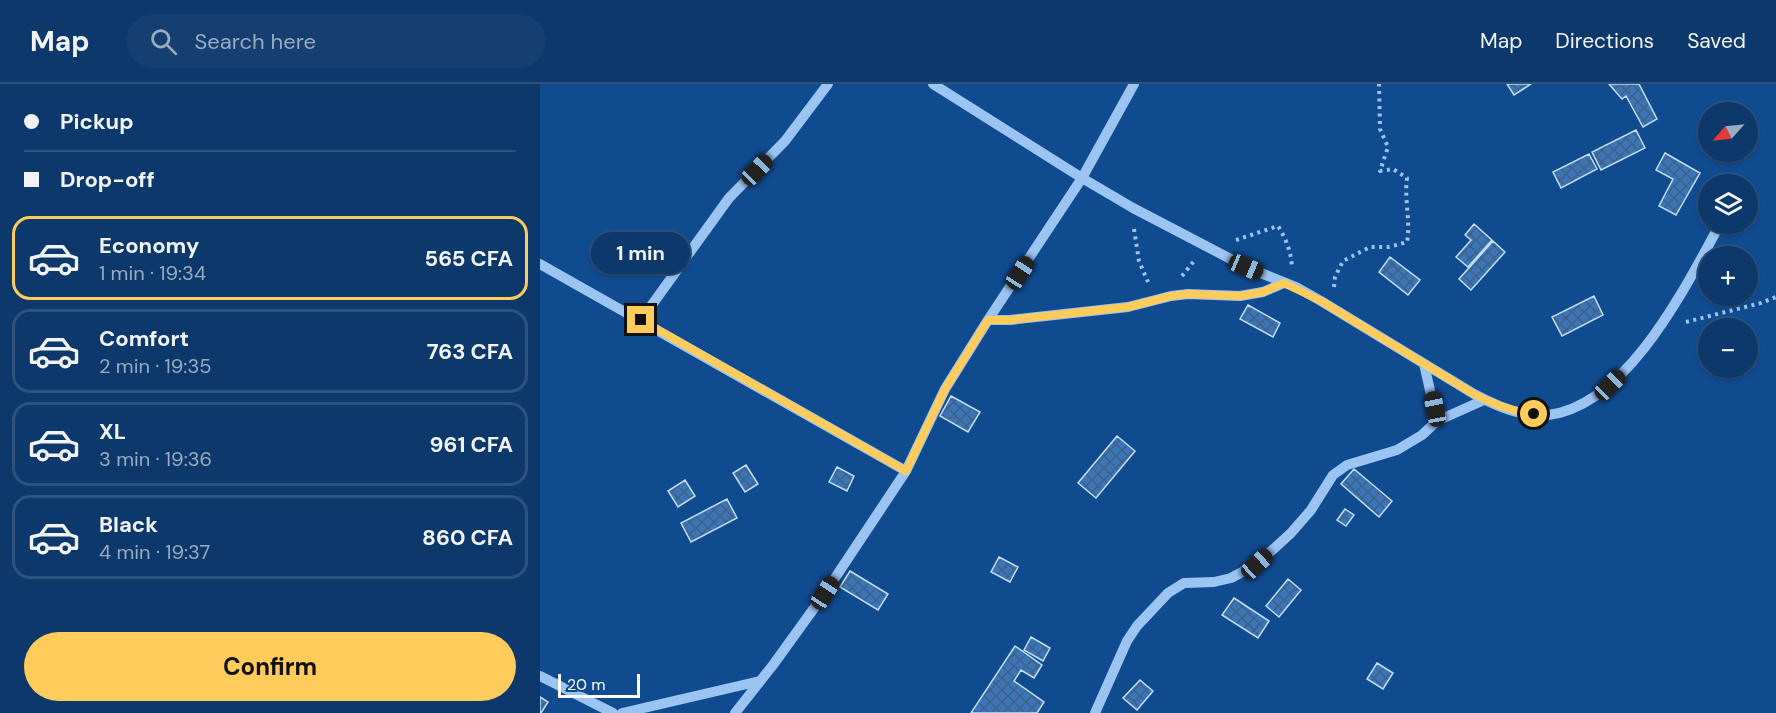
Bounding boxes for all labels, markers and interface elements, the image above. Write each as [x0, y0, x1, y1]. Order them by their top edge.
search box [126, 14, 546, 68]
text: Map [30, 23, 90, 60]
icon: search [147, 25, 180, 58]
text: Search here [195, 27, 316, 56]
text: Map [1480, 27, 1522, 55]
text: Directions [1555, 27, 1654, 55]
text: Saved [1687, 27, 1746, 55]
north arrow [1698, 102, 1758, 162]
map controls [1698, 102, 1758, 378]
text: Pickup [60, 107, 134, 136]
car [738, 151, 776, 189]
text: Drop-off [60, 165, 155, 194]
button: layers [1698, 174, 1758, 234]
icon: car [27, 231, 81, 285]
text: Economy [99, 231, 199, 260]
callout: 1 min [591, 233, 690, 275]
text: 1 min [616, 240, 665, 266]
text: 565 CFA [425, 244, 513, 273]
button: + [1698, 246, 1758, 306]
car [1226, 252, 1266, 282]
car [1003, 253, 1037, 293]
text: 1 min · 19:34 [99, 260, 206, 286]
route end [627, 306, 654, 333]
button: − [1698, 318, 1758, 378]
icon: car [27, 324, 81, 378]
text: Comfort [99, 324, 189, 353]
text: 763 CFA [427, 337, 513, 366]
text: 2 min · 19:35 [99, 353, 211, 379]
car [1591, 366, 1629, 404]
car [1423, 390, 1447, 428]
route start [1520, 400, 1547, 427]
icon: car [27, 417, 81, 471]
text: XL [99, 417, 126, 446]
text: 961 CFA [430, 430, 513, 459]
text: 3 min · 19:36 [99, 446, 212, 472]
icon: car [27, 510, 81, 564]
text: Black [99, 510, 158, 539]
text: 860 CFA [422, 523, 513, 552]
text: 4 min · 19:37 [99, 539, 210, 565]
car [1238, 545, 1276, 583]
car [808, 573, 842, 613]
button: Confirm [24, 632, 516, 701]
scale bar [558, 671, 640, 698]
text: 20 m [567, 674, 606, 695]

